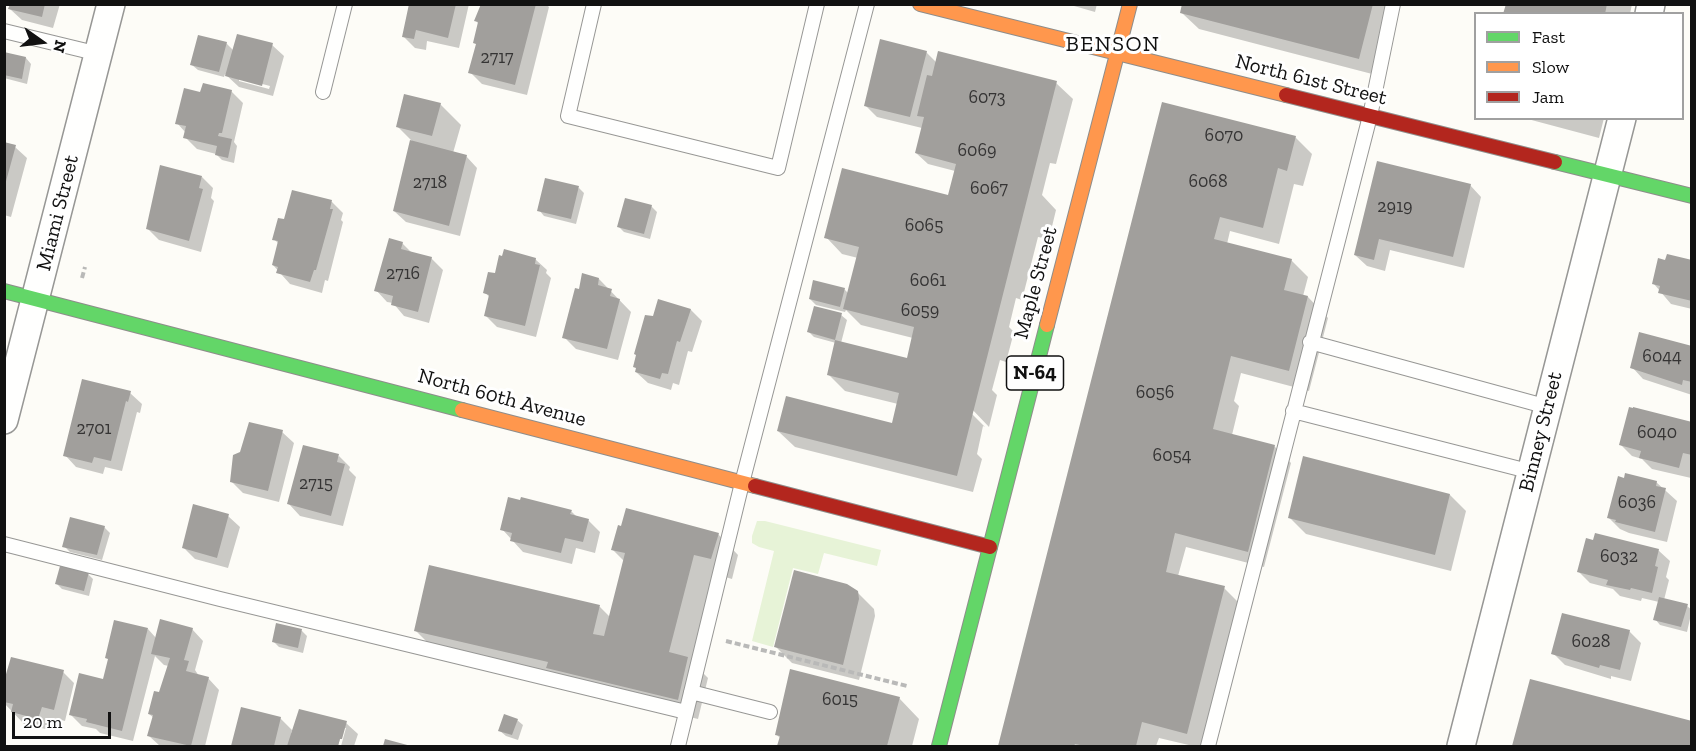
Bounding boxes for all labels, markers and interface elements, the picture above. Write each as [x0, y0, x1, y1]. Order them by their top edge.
north arrow [12, 12, 72, 72]
legend [1474, 12, 1684, 120]
text: Fast [1532, 26, 1565, 48]
district label: BENSON [1065, 32, 1161, 58]
text: N [49, 38, 71, 55]
house number: 2717 [481, 47, 513, 69]
street label: North 61st Street [1233, 49, 1389, 111]
text: Slow [1532, 56, 1569, 78]
text: Jam [1532, 86, 1564, 108]
house number: 6073 [968, 87, 1006, 109]
house number: 6070 [1205, 125, 1243, 147]
house number: 6069 [957, 140, 997, 162]
street label: Miami Street [31, 152, 85, 274]
house number: 6068 [1188, 171, 1228, 193]
house number: 2718 [413, 172, 447, 194]
house number: 6067 [970, 178, 1008, 200]
house number: 2919 [1377, 196, 1413, 218]
house number: 6065 [905, 215, 943, 237]
street label: Maple Street [1009, 224, 1063, 342]
house number: 2716 [386, 263, 420, 285]
house number: 6061 [910, 270, 946, 292]
house number: 6059 [901, 300, 939, 322]
house number: 6044 [1642, 346, 1682, 368]
road number: N-64 [1006, 356, 1064, 390]
street label: North 60th Avenue [415, 363, 589, 433]
street label: Binney Street [1514, 369, 1568, 495]
house number: 6056 [1136, 382, 1174, 404]
house number: 2701 [76, 418, 112, 440]
house number: 6040 [1637, 422, 1677, 444]
house number: 6054 [1153, 445, 1191, 467]
house number: 2715 [299, 473, 333, 495]
house number: 6036 [1618, 492, 1656, 514]
house number: 6032 [1600, 546, 1638, 568]
house number: 6028 [1572, 631, 1610, 653]
house number: 6015 [822, 689, 858, 711]
scale bar [15, 700, 114, 738]
text: 20 m [23, 711, 62, 733]

